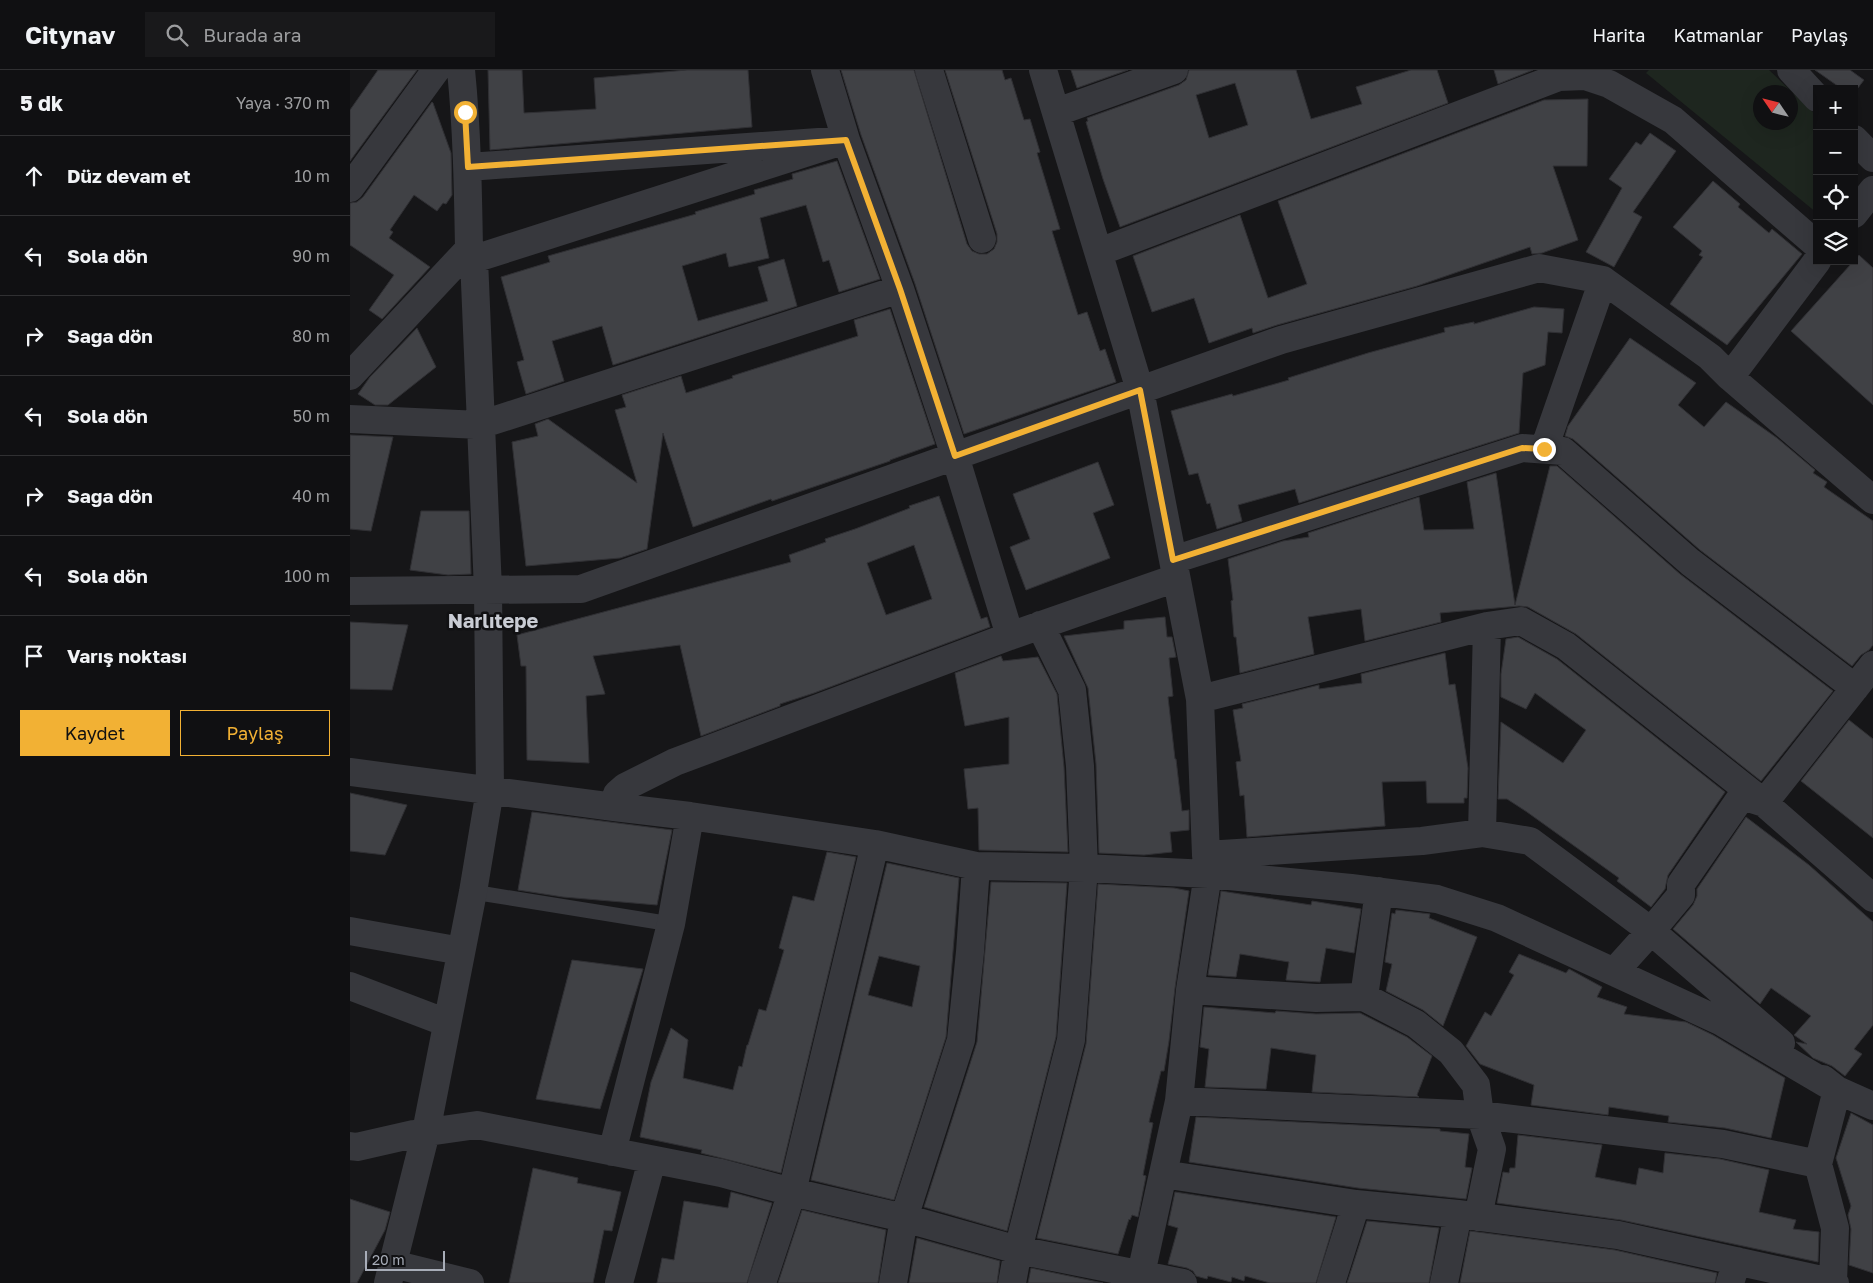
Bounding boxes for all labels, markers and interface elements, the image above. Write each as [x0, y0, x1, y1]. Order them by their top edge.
search box [145, 12, 495, 57]
text: Citynav [25, 20, 115, 49]
icon: search [163, 21, 191, 49]
text: Burada ara [203, 23, 301, 46]
text: Harita [1592, 24, 1645, 46]
text: Katmanlar [1673, 24, 1763, 46]
text: Paylaş [1791, 24, 1848, 46]
north arrow [1753, 85, 1798, 130]
map controls [1813, 85, 1858, 265]
button: + [1813, 85, 1858, 130]
text: 5 dk [20, 90, 63, 116]
text: Yaya · 370 m [236, 93, 330, 113]
route start [454, 101, 477, 124]
button: − [1813, 130, 1858, 175]
icon: ahead [20, 162, 48, 190]
text: Düz devam et [67, 164, 191, 187]
text: 10 m [294, 166, 330, 186]
button: locate [1813, 175, 1858, 220]
button: layers [1813, 220, 1858, 265]
icon: left [20, 242, 48, 270]
text: Sola dön [67, 244, 148, 267]
text: 90 m [292, 246, 330, 266]
icon: right [20, 322, 48, 350]
text: Sağa dön [67, 324, 153, 347]
text: 80 m [292, 326, 330, 346]
icon: left [20, 402, 48, 430]
text: Sola dön [67, 404, 148, 427]
text: 50 m [293, 406, 330, 426]
route end [1533, 438, 1556, 461]
icon: right [20, 482, 48, 510]
text: Sağa dön [67, 484, 153, 507]
text: 40 m [292, 486, 330, 506]
icon: left [20, 562, 48, 590]
text: Sola dön [67, 564, 148, 587]
text: 100 m [284, 566, 330, 586]
district label: Narlıtepe [448, 608, 539, 632]
icon: arrive [20, 642, 48, 670]
text: Varış noktası [67, 644, 187, 667]
button: Kaydet [20, 710, 170, 756]
button: Paylaş [180, 710, 330, 756]
scale bar [365, 1248, 445, 1271]
text: 20 m [372, 1251, 405, 1268]

